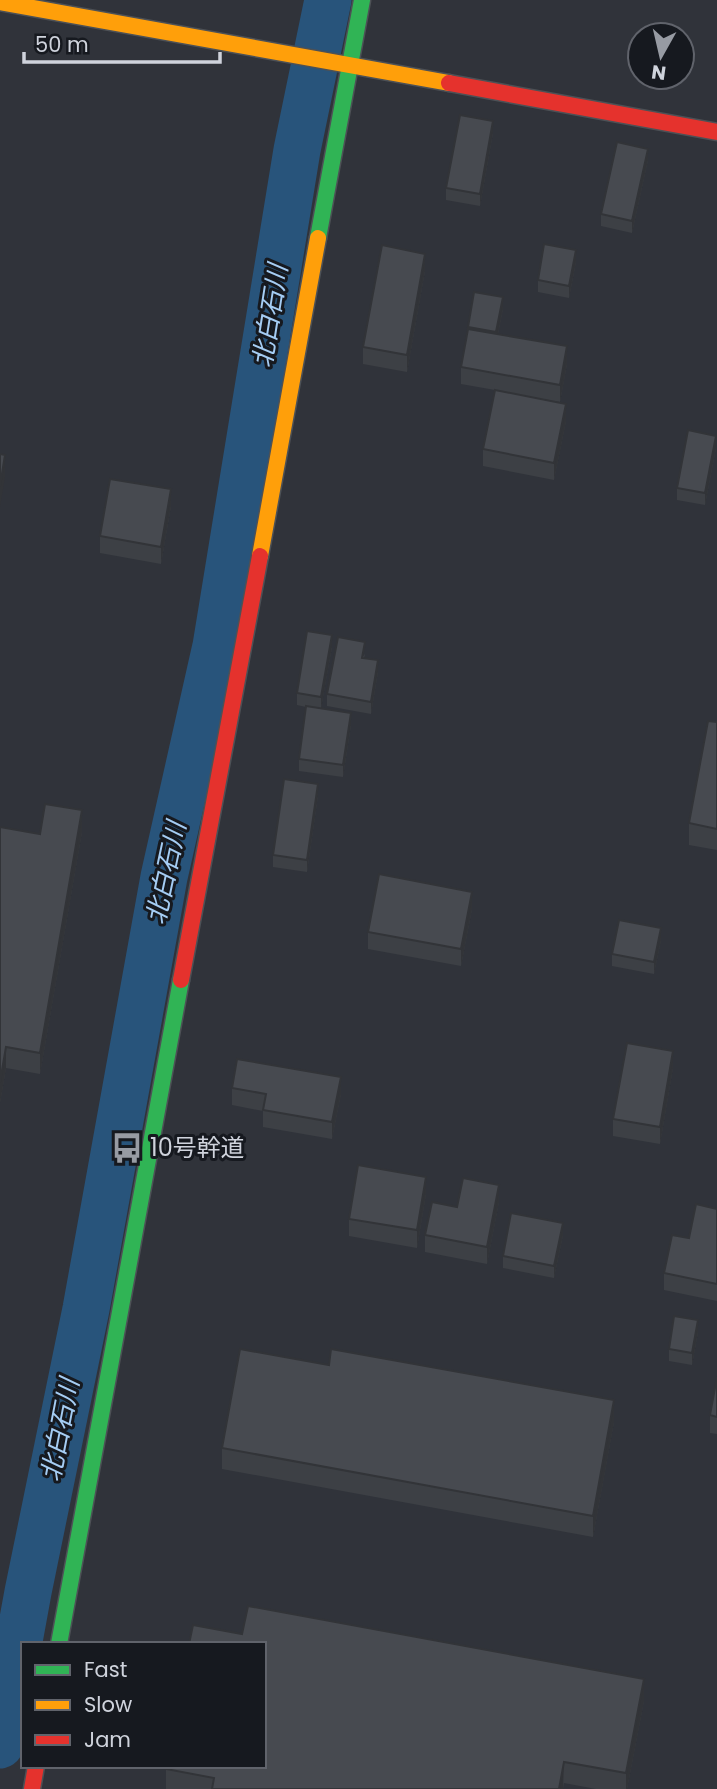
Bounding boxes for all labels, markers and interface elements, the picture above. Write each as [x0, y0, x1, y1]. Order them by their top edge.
scale bar [24, 21, 220, 65]
north arrow [626, 21, 696, 91]
text: 50 m [35, 30, 89, 59]
text: N [650, 58, 668, 87]
water label: 北白石川 [244, 259, 296, 370]
water label: 北白石川 [138, 815, 195, 928]
bus stop icon: 10号幹道 [110, 1131, 144, 1165]
place label: 10号幹道 [150, 1131, 245, 1164]
water label: 北白石川 [32, 1373, 88, 1484]
legend [21, 1642, 266, 1768]
text: Fast [84, 1655, 127, 1684]
text: Slow [84, 1690, 132, 1719]
text: Jam [84, 1725, 131, 1754]

